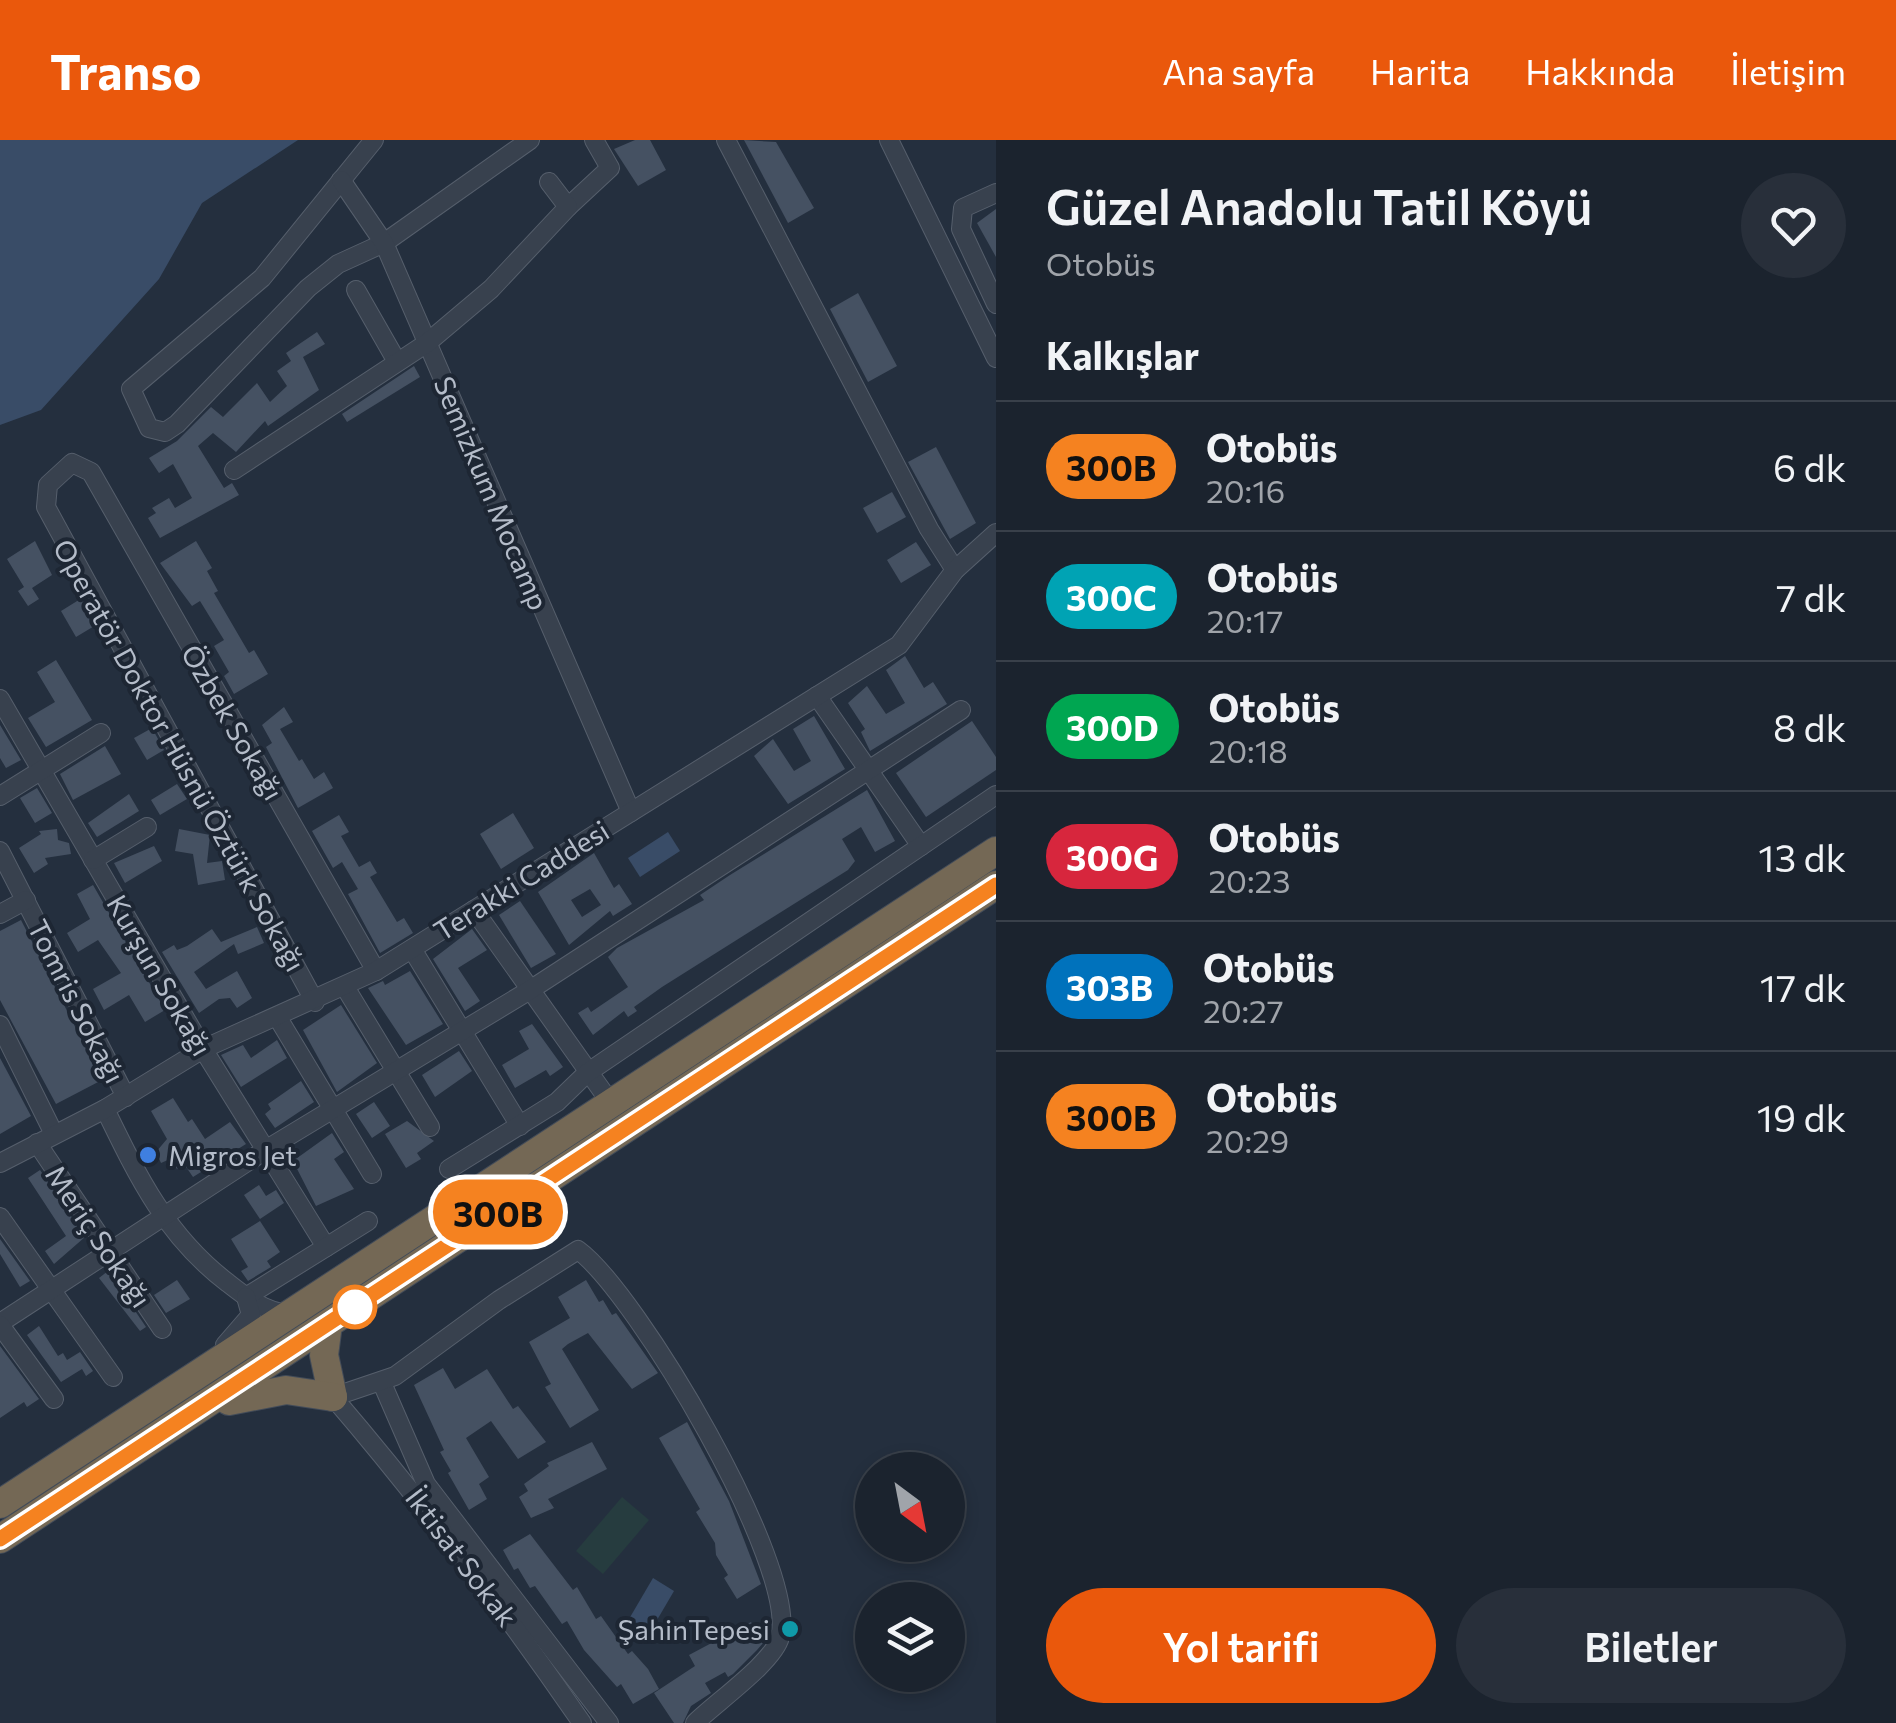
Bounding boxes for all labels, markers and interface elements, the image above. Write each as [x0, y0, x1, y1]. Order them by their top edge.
text: Transo [50, 41, 201, 100]
text: Ana sayfa [1162, 49, 1315, 92]
text: Harita [1370, 49, 1470, 92]
text: Hakkında [1525, 49, 1675, 92]
text: İletişim [1730, 49, 1846, 92]
button: heart [1741, 173, 1846, 278]
text: Güzel Anadolu Tatil Köyü [1046, 176, 1592, 235]
text: Otobüs [1046, 243, 1156, 283]
text: Kalkışlar [1046, 331, 1199, 378]
street label: Semizkum Mocamp [427, 371, 557, 615]
text: Otobüs [1206, 423, 1338, 470]
text: 6 dk [1773, 443, 1846, 490]
text: 300B [1066, 445, 1156, 488]
text: 20:16 [1206, 470, 1285, 510]
street label: Operatör Doktor Hüsnü Öztürk Sokağı [47, 533, 313, 977]
text: Otobüs [1207, 553, 1338, 600]
text: 7 dk [1776, 573, 1846, 620]
text: 300C [1066, 575, 1157, 618]
text: 20:17 [1207, 600, 1284, 640]
street label: Özbek Sokağı [175, 638, 291, 806]
text: Otobüs [1209, 683, 1340, 730]
text: 8 dk [1773, 703, 1846, 750]
text: 300D [1066, 705, 1159, 748]
text: 20:18 [1209, 730, 1288, 770]
street label: Terakki Caddesi [427, 813, 615, 947]
text: Otobüs [1208, 813, 1340, 860]
text: 13 dk [1758, 833, 1846, 880]
text: 300G [1066, 835, 1158, 878]
text: 20:23 [1208, 860, 1291, 900]
street label: Kurşun Sokağı [100, 889, 220, 1061]
street label: Tomris Sokağı [21, 914, 133, 1088]
text: Otobüs [1203, 943, 1334, 990]
text: 17 dk [1760, 963, 1846, 1010]
text: 303B [1066, 965, 1153, 1008]
text: 20:27 [1203, 990, 1284, 1030]
text: Otobüs [1206, 1073, 1338, 1120]
text: 19 dk [1757, 1093, 1846, 1140]
text: 300B [1066, 1095, 1156, 1138]
text: 20:29 [1206, 1120, 1289, 1160]
place label: Migros Jet [168, 1138, 297, 1172]
marker: Migros Jet [137, 1144, 159, 1166]
street label: Meriç Sokağı [39, 1158, 159, 1314]
line badge: 300B [428, 1180, 568, 1244]
text: 300B [453, 1191, 543, 1234]
unlabelled marker [334, 1286, 376, 1328]
north arrow [855, 1452, 965, 1562]
map controls [855, 1452, 965, 1692]
street label: İktisat Sokak [399, 1481, 525, 1633]
button: layers [855, 1582, 965, 1692]
button: Yol tarifi [1046, 1588, 1436, 1703]
button: Biletler [1456, 1588, 1846, 1703]
place label: ŞahinTepesi [618, 1612, 770, 1646]
marker: ŞahinTepesi [779, 1618, 801, 1640]

